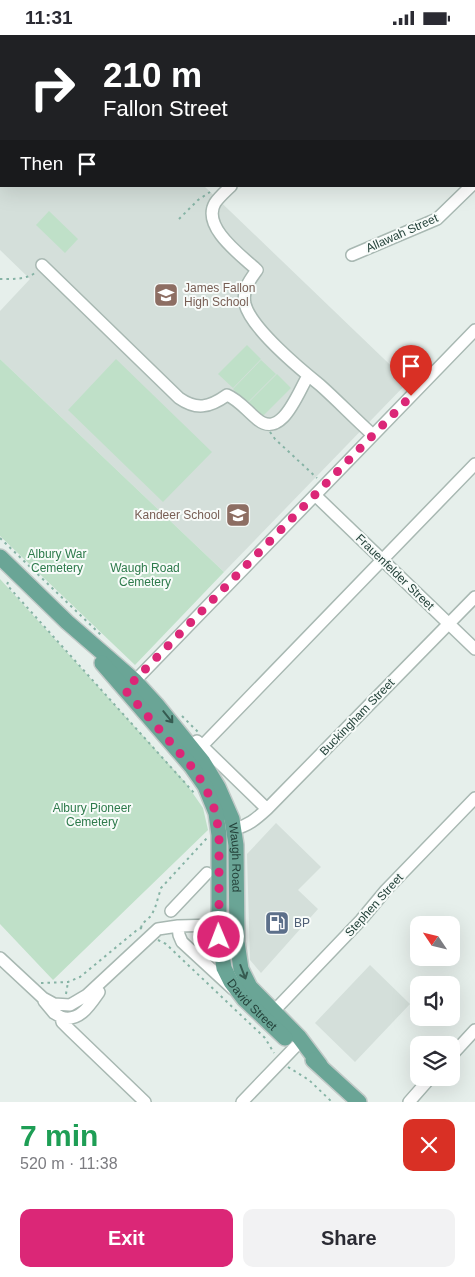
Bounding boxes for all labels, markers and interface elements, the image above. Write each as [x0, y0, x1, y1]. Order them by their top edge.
text: 11:31 [25, 7, 73, 28]
icon: right [20, 55, 85, 120]
text: 210 m [103, 55, 202, 94]
text: Fallon Street [103, 96, 228, 121]
icon: arrive [73, 150, 101, 178]
text: Then [20, 153, 63, 174]
street label: Allawah Street [364, 211, 441, 255]
place label: James Fallon High School [184, 281, 255, 309]
school or university icon: James Fallon High School [153, 282, 179, 308]
pin [390, 345, 432, 396]
icon: arrive [397, 352, 425, 380]
school or university icon: Kandeer School [225, 502, 251, 528]
place label: Kandeer School [135, 508, 220, 522]
street label: Frauenfelder Street [353, 531, 438, 613]
park label: Albury War Cemetery [28, 547, 86, 575]
park label: Waugh Road Cemetery [110, 561, 180, 589]
street label: Buckingham Street [317, 675, 398, 758]
one-way arrow [162, 711, 173, 724]
park label: Albury Pioneer Cemetery [53, 801, 131, 829]
street label: Waugh Road [226, 822, 243, 892]
street label: Stephen Street [342, 870, 406, 939]
position arrow [192, 910, 244, 962]
fuel station icon: BP [264, 910, 290, 936]
place label: BP [294, 916, 310, 930]
north arrow [410, 916, 460, 966]
map controls [410, 916, 460, 1086]
one-way arrow [239, 964, 248, 979]
street label: David Street [224, 976, 280, 1034]
button: sound [410, 976, 460, 1026]
button: layers [410, 1036, 460, 1086]
text: 7 min [20, 1119, 98, 1152]
button: close [403, 1119, 455, 1171]
text: 520 m · 11:38 [20, 1155, 118, 1172]
button: Exit [20, 1209, 233, 1267]
button: Share [243, 1209, 455, 1267]

